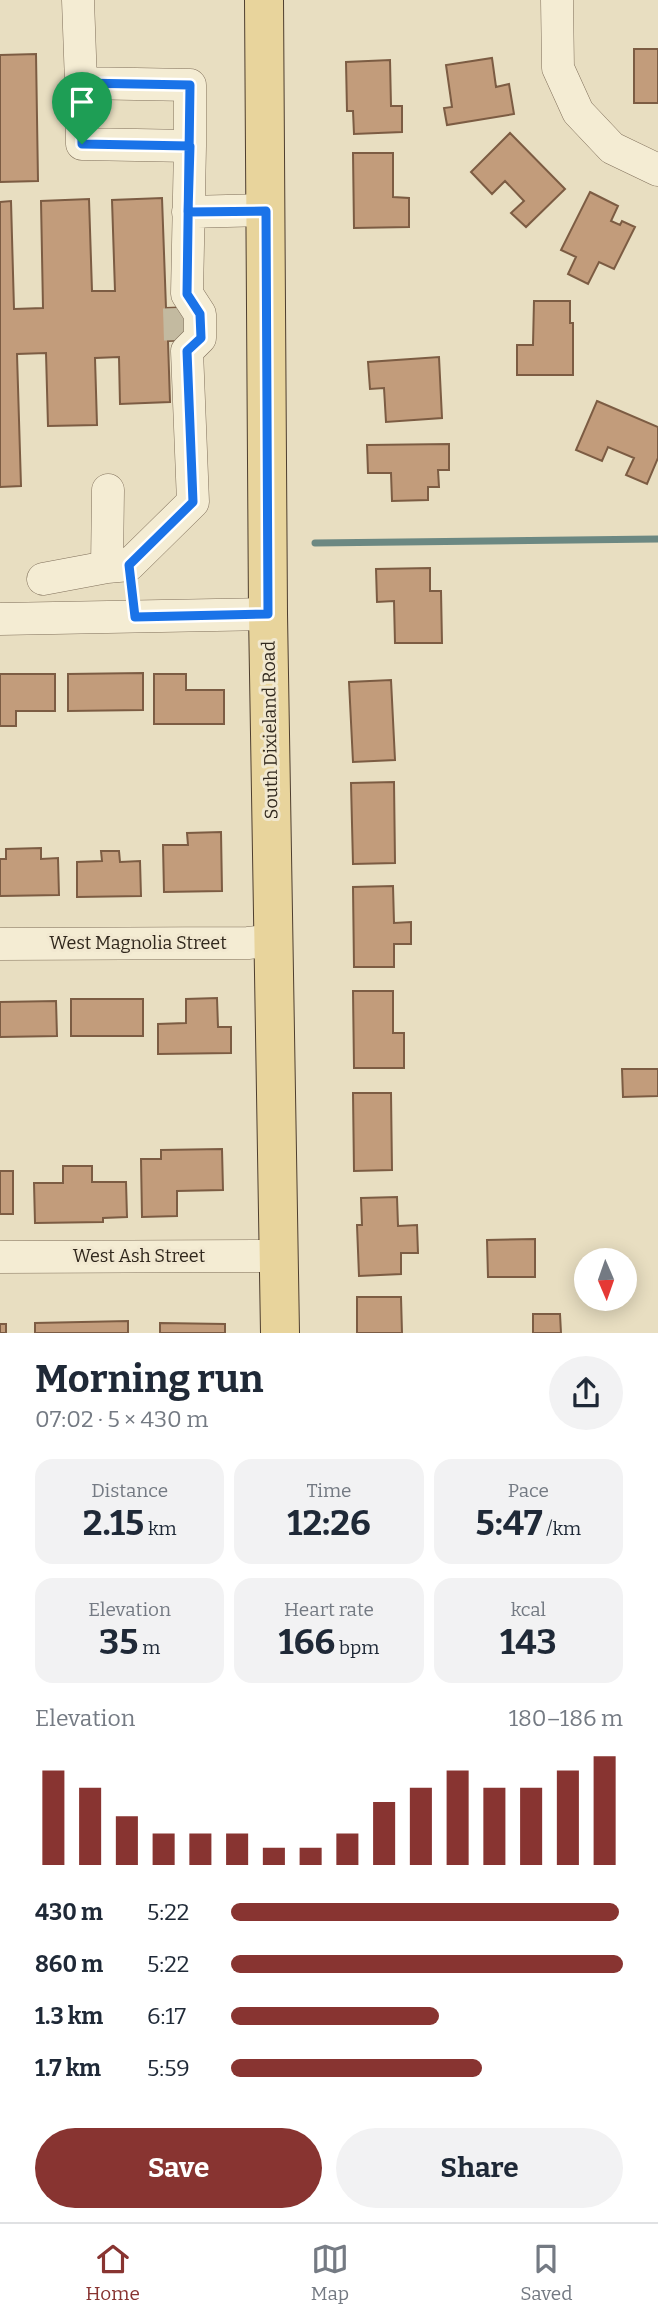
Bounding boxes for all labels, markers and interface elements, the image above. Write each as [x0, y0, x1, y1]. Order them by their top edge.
pin [52, 72, 112, 144]
icon: arrive [63, 83, 101, 121]
street label: South Dixieland Road [257, 640, 283, 819]
street label: West Magnolia Street [49, 932, 227, 954]
street label: West Ash Street [73, 1245, 206, 1267]
north arrow [574, 1248, 637, 1311]
map controls [574, 1248, 637, 1311]
text: Morning run [35, 1356, 263, 1402]
button: share [549, 1356, 623, 1430]
text: 07:02 · 5 × 430 m [35, 1405, 208, 1433]
text: Distance [91, 1479, 168, 1502]
text: Time [307, 1479, 351, 1502]
text: Pace [508, 1479, 549, 1502]
text: 2.15 [83, 1502, 144, 1544]
text: 12:26 [287, 1502, 371, 1544]
text: 5:47 [475, 1502, 543, 1544]
text: km [144, 1517, 177, 1540]
text: /km [543, 1517, 581, 1540]
text: Elevation [88, 1598, 171, 1621]
text: Heart rate [284, 1598, 374, 1621]
text: kcal [511, 1598, 546, 1621]
text: 35 [99, 1621, 138, 1663]
text: 166 [279, 1621, 335, 1663]
text: 143 [500, 1621, 557, 1663]
text: m [138, 1636, 160, 1659]
text: bpm [335, 1636, 379, 1659]
text: Elevation [35, 1704, 135, 1732]
text: 180–186 m [509, 1704, 623, 1732]
text: 430 m [35, 1898, 103, 1926]
text: 5:22 [147, 1898, 189, 1926]
text: 860 m [35, 1950, 103, 1978]
text: 5:22 [147, 1950, 189, 1978]
text: 1.3 km [35, 2002, 103, 2030]
text: 6:17 [147, 2002, 186, 2030]
text: 1.7 km [35, 2054, 101, 2082]
text: 5:59 [147, 2054, 190, 2082]
button: Save [35, 2128, 322, 2208]
button: Share [336, 2128, 623, 2208]
tab: Home [86, 2240, 140, 2305]
tab: Map [311, 2240, 349, 2305]
tab: Saved [520, 2240, 572, 2305]

